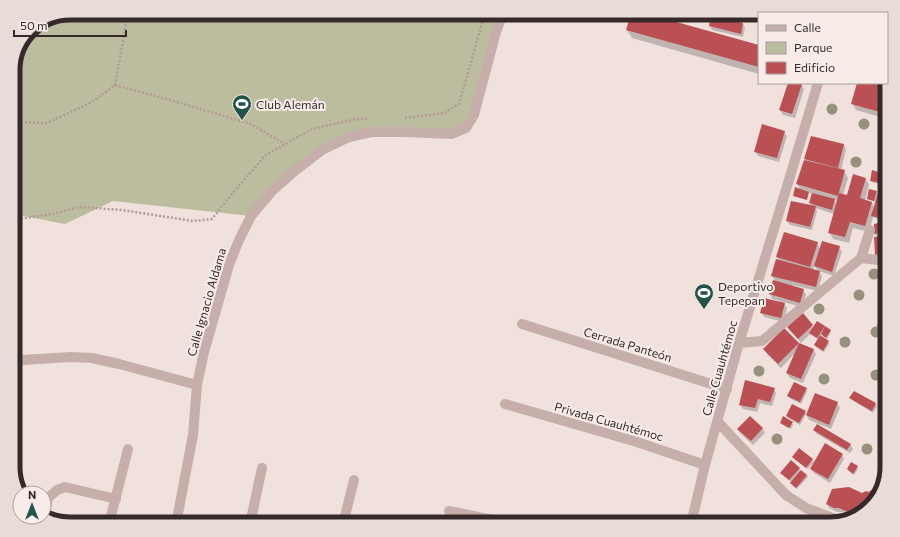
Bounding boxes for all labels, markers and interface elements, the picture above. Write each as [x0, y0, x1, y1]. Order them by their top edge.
scale bar [14, 12, 126, 38]
legend [758, 12, 888, 84]
text: 50 m [20, 18, 48, 32]
text: Calle [794, 20, 821, 34]
text: Parque [794, 40, 832, 54]
text: Edificio [794, 60, 835, 74]
sports icon: Club Alemán [231, 93, 253, 121]
place label: Club Alemán [256, 97, 325, 111]
street label: Calle Ignacio Aldama [184, 246, 228, 358]
place label: Deportivo Tepepan [718, 279, 773, 307]
sports icon: Deportivo Tepepan [693, 282, 715, 310]
street label: Calle Cuauhtémoc [699, 319, 739, 417]
street label: Cerrada Panteón [582, 324, 674, 364]
street label: Privada Cuauhtémoc [553, 399, 665, 443]
north arrow [12, 485, 52, 525]
text: N [28, 488, 36, 501]

